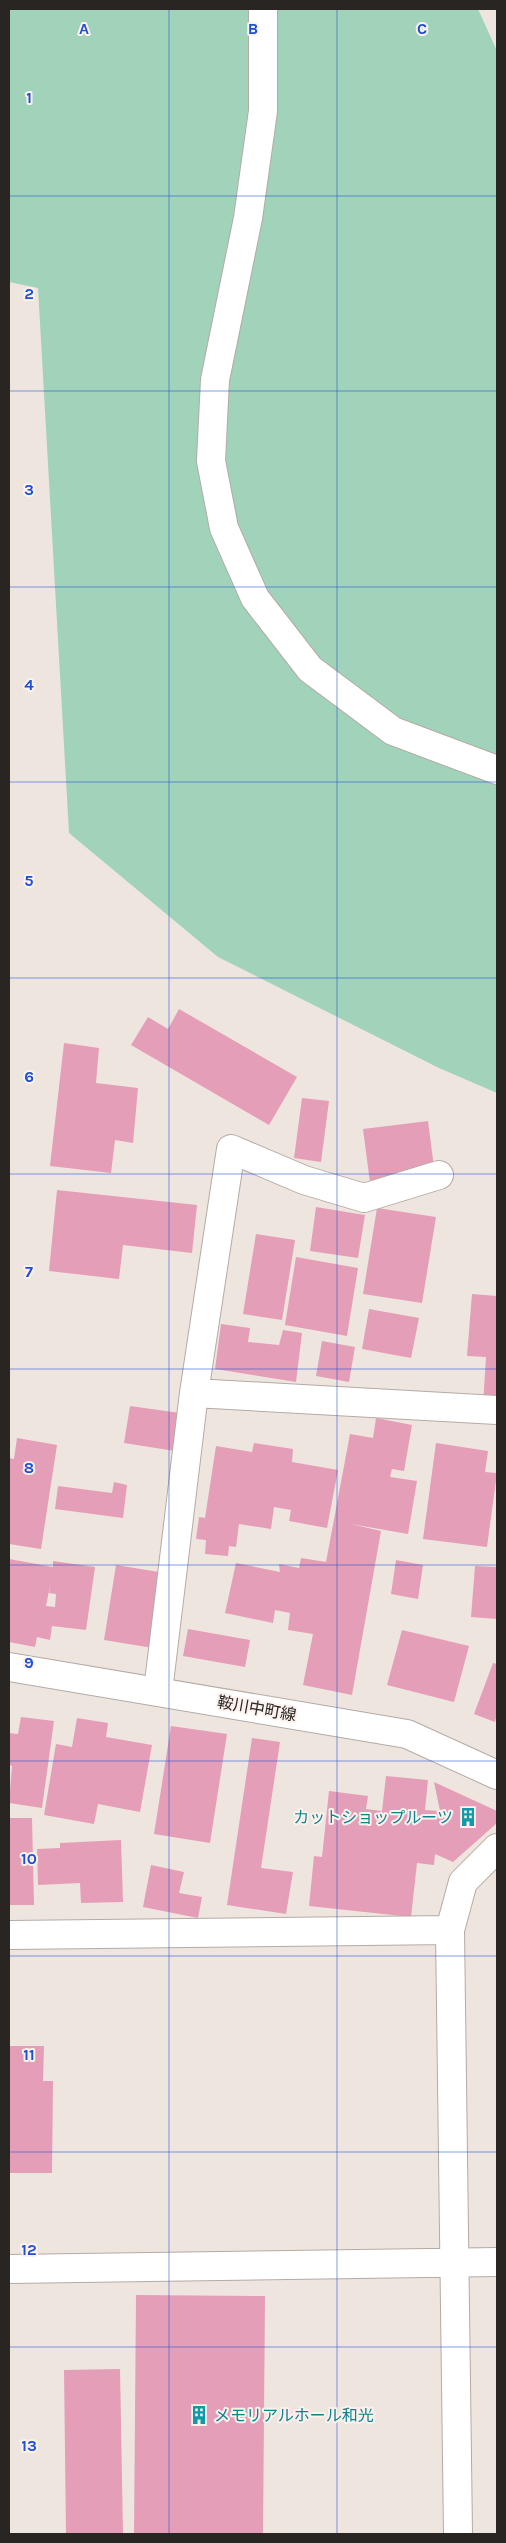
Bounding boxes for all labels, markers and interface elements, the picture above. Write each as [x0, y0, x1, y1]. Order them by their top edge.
text: A [79, 19, 89, 38]
text: B [248, 19, 258, 38]
text: C [417, 19, 427, 38]
text: 1 [26, 88, 32, 107]
text: 2 [24, 284, 34, 303]
text: 3 [24, 480, 34, 499]
text: 4 [24, 675, 34, 694]
text: 5 [24, 871, 34, 890]
text: 6 [24, 1067, 34, 1086]
text: 7 [25, 1262, 33, 1281]
text: 8 [24, 1458, 34, 1477]
text: 9 [24, 1653, 34, 1672]
street label: 鞍川中町線 [216, 1692, 298, 1725]
building icon: カットショップルーツ [457, 1806, 479, 1828]
place label: カットショップルーツ [293, 1808, 453, 1827]
text: 10 [21, 1849, 37, 1868]
text: 11 [23, 2045, 35, 2064]
text: 12 [21, 2240, 37, 2259]
building icon: メモリアルホール和光 [188, 2404, 210, 2426]
place label: メモリアルホール和光 [214, 2406, 374, 2425]
text: 13 [21, 2436, 37, 2455]

